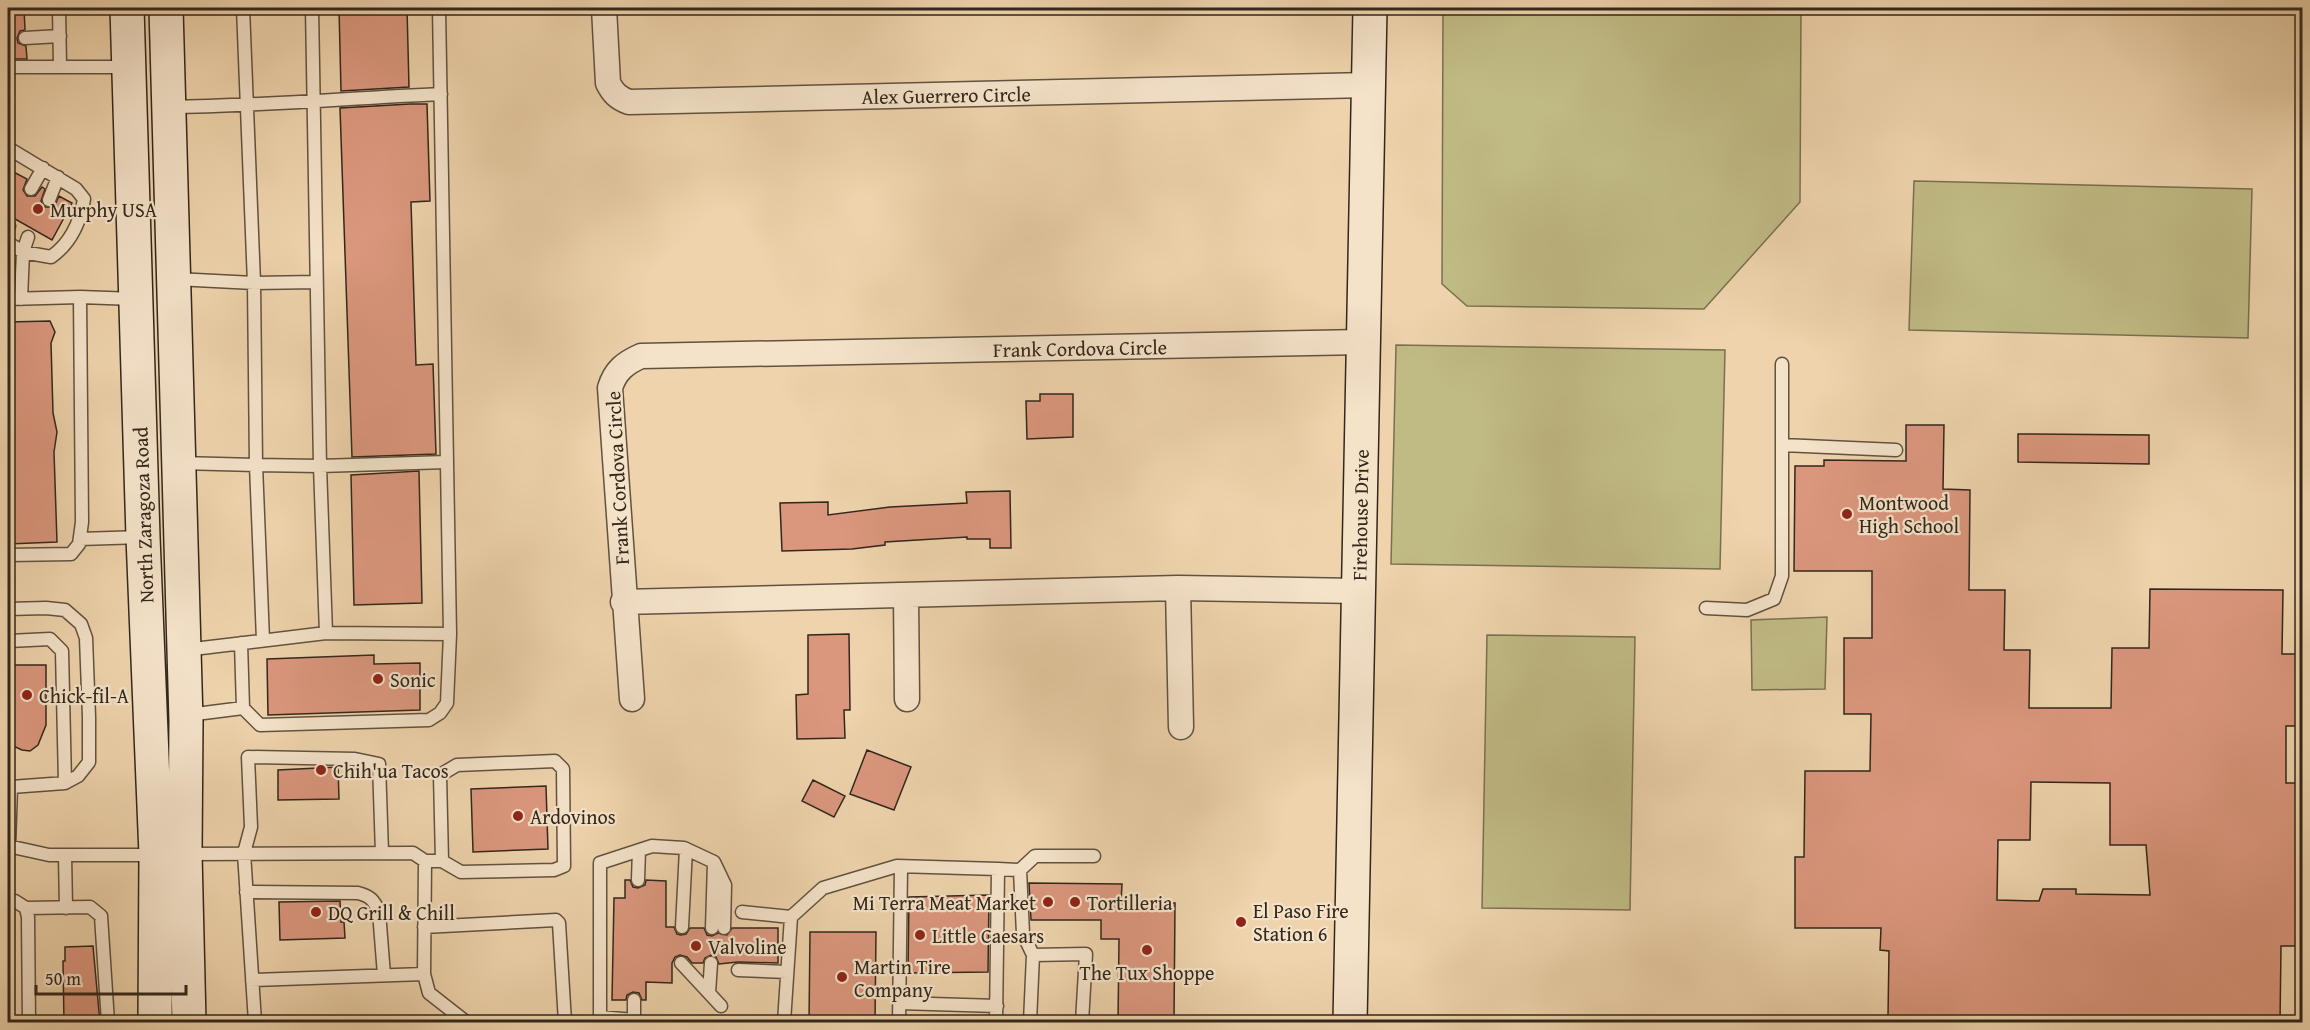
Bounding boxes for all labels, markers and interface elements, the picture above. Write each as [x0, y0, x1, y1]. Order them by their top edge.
street label: Alex Guerrero Circle [861, 79, 1031, 111]
place label: Murphy USA [50, 195, 157, 224]
marker: Murphy USA [31, 202, 45, 216]
street label: Frank Cordova Circle [993, 332, 1167, 364]
street label: Frank Cordova Circle [598, 390, 636, 566]
street label: North Zaragoza Road [125, 426, 161, 604]
street label: Firehouse Drive [1344, 449, 1376, 581]
place label: Montwood High School [1859, 488, 1959, 540]
marker: Montwood High School [1840, 507, 1854, 521]
place label: Sonic [390, 665, 436, 694]
marker: Sonic [371, 672, 385, 686]
place label: Chick-fil-A [39, 681, 129, 710]
marker: Chick-fil-A [20, 688, 34, 702]
place label: Chih'ua Tacos [333, 756, 449, 785]
marker: Chih'ua Tacos [314, 763, 328, 777]
place label: Ardovinos [530, 802, 616, 831]
marker: Ardovinos [511, 809, 525, 823]
place label: Mi Terra Meat Market [853, 888, 1036, 917]
place label: Tortilleria [1087, 888, 1173, 917]
marker: Mi Terra Meat Market [1041, 895, 1055, 909]
marker: Tortilleria [1068, 895, 1082, 909]
place label: El Paso Fire Station 6 [1253, 896, 1349, 948]
place label: DQ Grill & Chill [328, 898, 455, 927]
marker: DQ Grill & Chill [309, 905, 323, 919]
marker: El Paso Fire Station 6 [1234, 915, 1248, 929]
place label: Little Caesars [932, 921, 1044, 950]
marker: Little Caesars [913, 928, 927, 942]
place label: Valvoline [708, 932, 787, 961]
marker: Valvoline [689, 939, 703, 953]
marker: The Tux Shoppe [1140, 943, 1154, 957]
place label: Martin Tire Company [854, 952, 951, 1004]
scale bar [36, 958, 186, 996]
place label: The Tux Shoppe [1079, 958, 1215, 987]
text: 50 m [45, 965, 81, 992]
marker: Martin Tire Company [835, 970, 849, 984]

